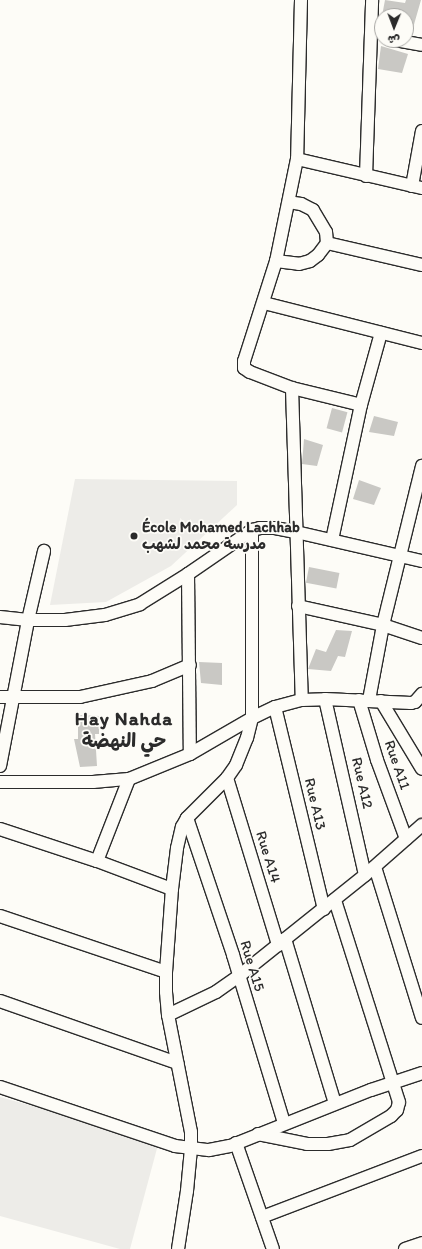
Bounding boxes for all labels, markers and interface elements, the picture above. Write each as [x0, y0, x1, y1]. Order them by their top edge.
north arrow [374, 8, 414, 48]
text: ش [388, 33, 400, 46]
place label: École Mohamed Lachhab مدرسة محمد لشهب [142, 518, 299, 553]
marker: École Mohamed Lachhab مدرسة محمد لشهب [129, 531, 139, 541]
district label: Hay Nahda حي النهضة [75, 708, 173, 752]
street label: Rue A11 [380, 738, 414, 792]
street label: Rue A12 [347, 755, 377, 811]
street label: Rue A13 [300, 776, 330, 832]
street label: Rue A14 [252, 829, 284, 885]
street label: Rue A15 [236, 938, 268, 994]

